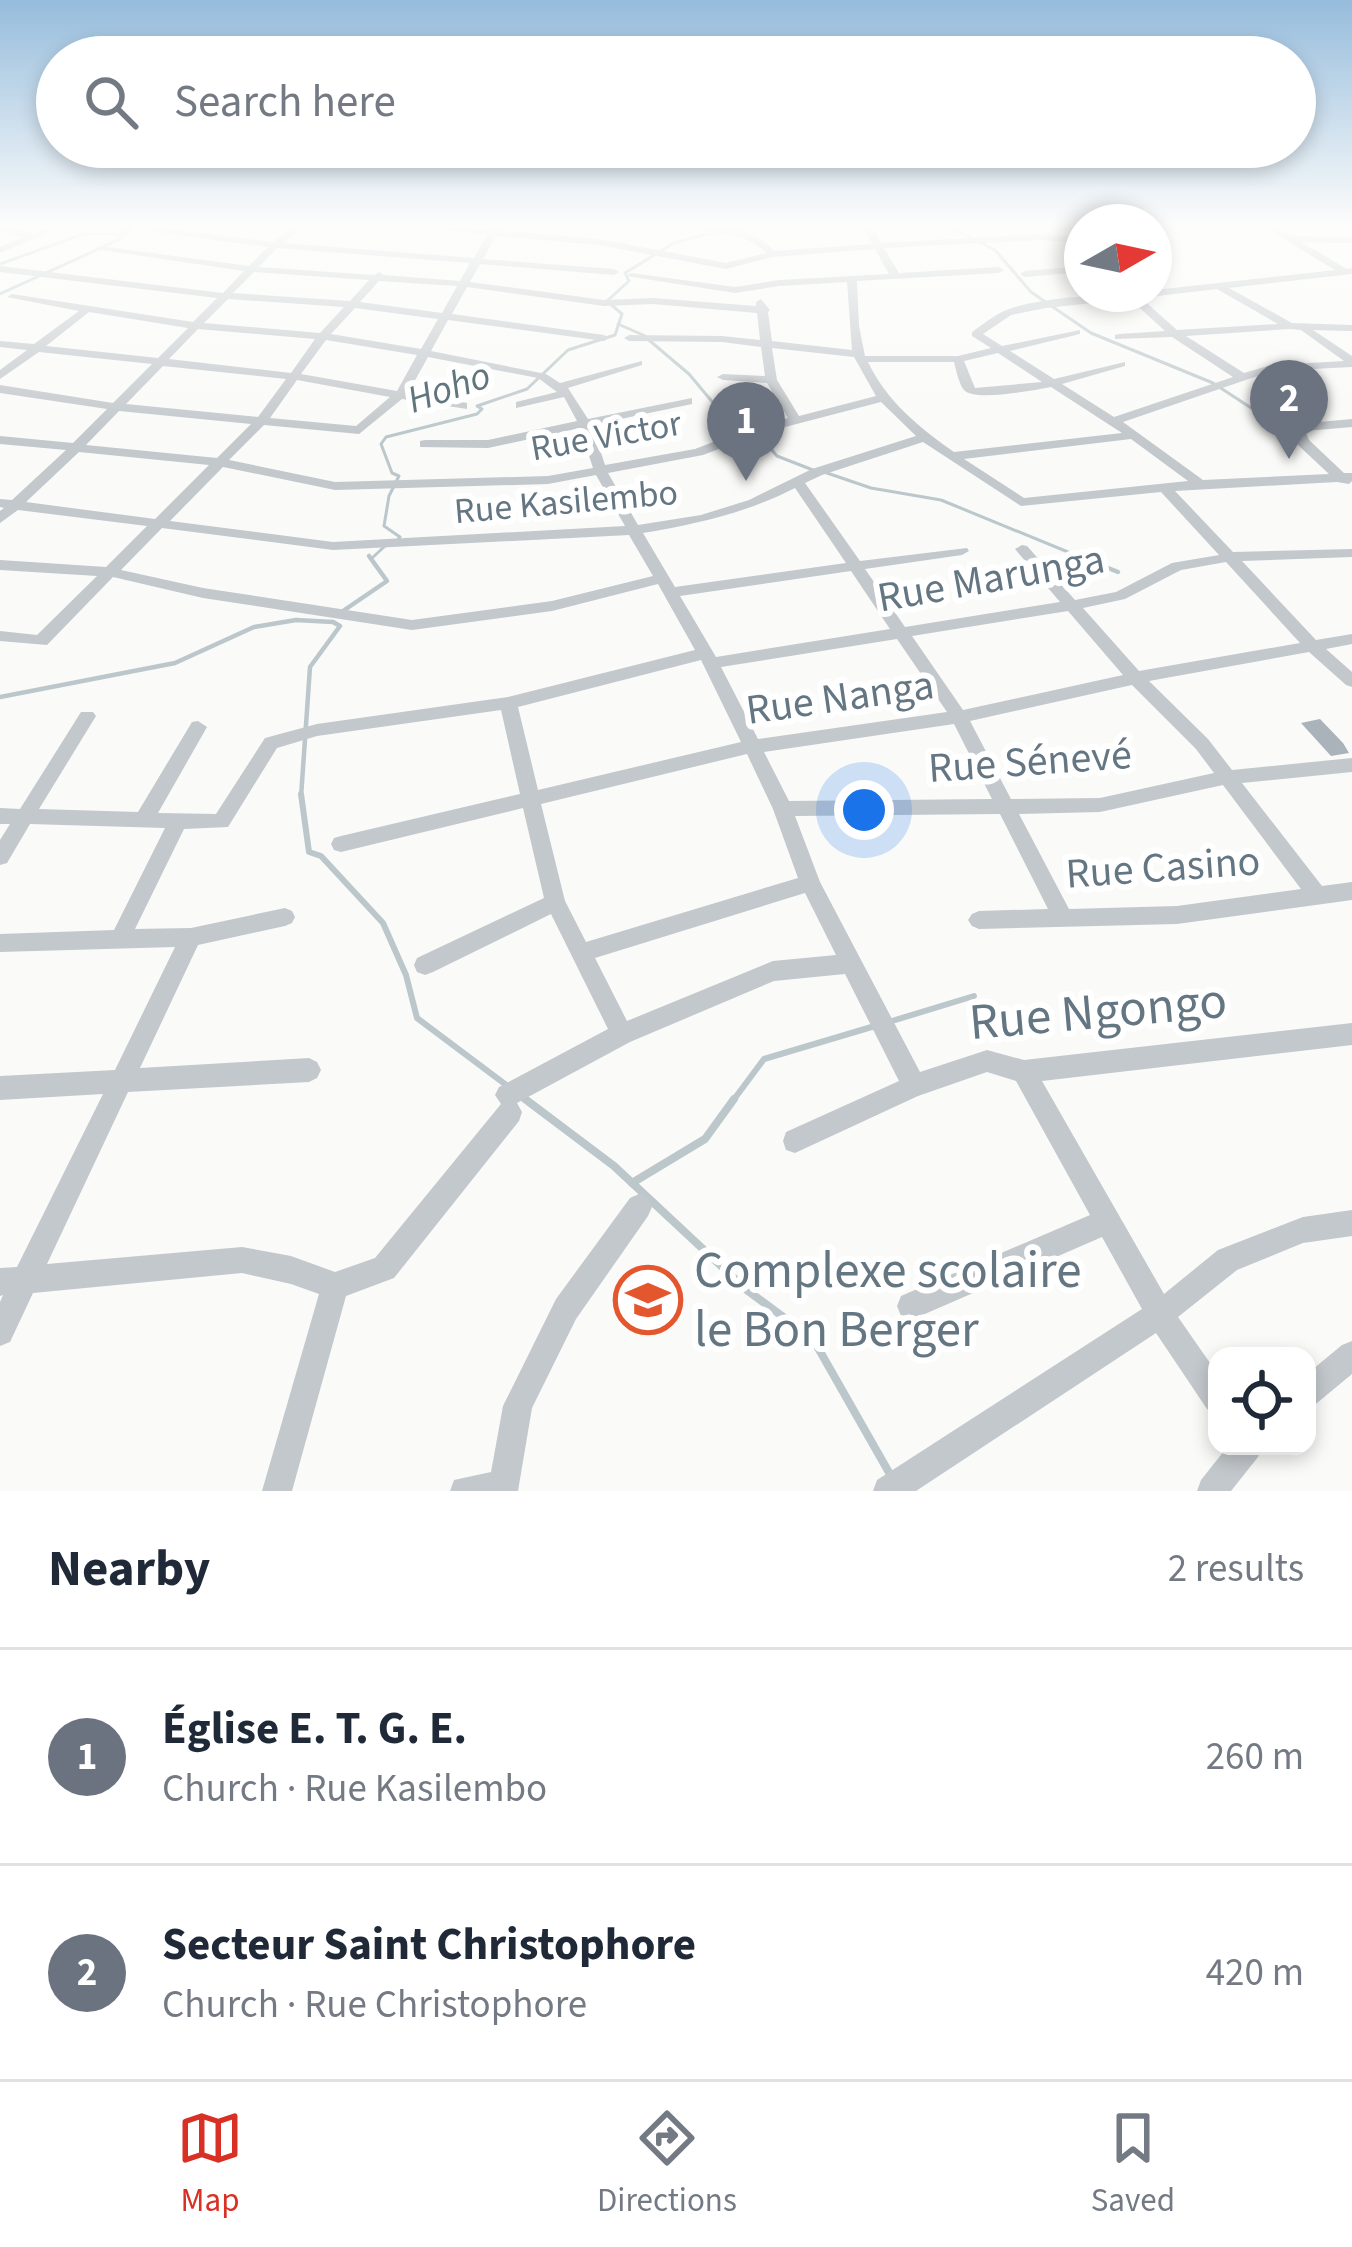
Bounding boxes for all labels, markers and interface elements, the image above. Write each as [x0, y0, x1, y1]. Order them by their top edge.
search box [36, 36, 1316, 168]
icon: search [78, 69, 144, 135]
text: Search here [174, 70, 396, 134]
north arrow [1064, 204, 1172, 312]
water label: Hoho [400, 348, 498, 428]
pin: 2 [1250, 360, 1328, 459]
pin: 1 [707, 382, 785, 481]
street label: Rue Victor [527, 398, 686, 474]
street label: Rue Kasilembo [452, 467, 680, 537]
street label: Rue Marunga [873, 530, 1109, 628]
street label: Rue Nanga [742, 655, 938, 741]
street label: Rue Sénevé [926, 725, 1134, 799]
your location [834, 780, 894, 840]
street label: Rue Casino [1064, 831, 1262, 905]
street label: Rue Ngongo [966, 965, 1230, 1059]
place label: Complexe scolaire le Bon Berger [694, 1235, 1082, 1366]
school or university icon: Complexe scolaire le Bon Berger [613, 1265, 683, 1335]
map controls [1208, 1347, 1316, 1455]
button: locate [1208, 1347, 1316, 1455]
text: Nearby [48, 1533, 210, 1605]
text: 2 results [1168, 1541, 1304, 1597]
text: Église E. T. G. E. [162, 1697, 467, 1761]
text: 1 [77, 1729, 97, 1785]
text: 260 m [1206, 1729, 1304, 1785]
text: Church · Rue Kasilembo [162, 1761, 547, 1817]
text: Secteur Saint Christophore [162, 1913, 696, 1977]
text: 2 [77, 1945, 97, 2001]
text: 420 m [1206, 1945, 1304, 2001]
text: Church · Rue Christophore [162, 1977, 587, 2033]
tab: Map [177, 2105, 243, 2224]
tab: Directions [597, 2105, 737, 2224]
tab: Saved [1091, 2105, 1175, 2224]

